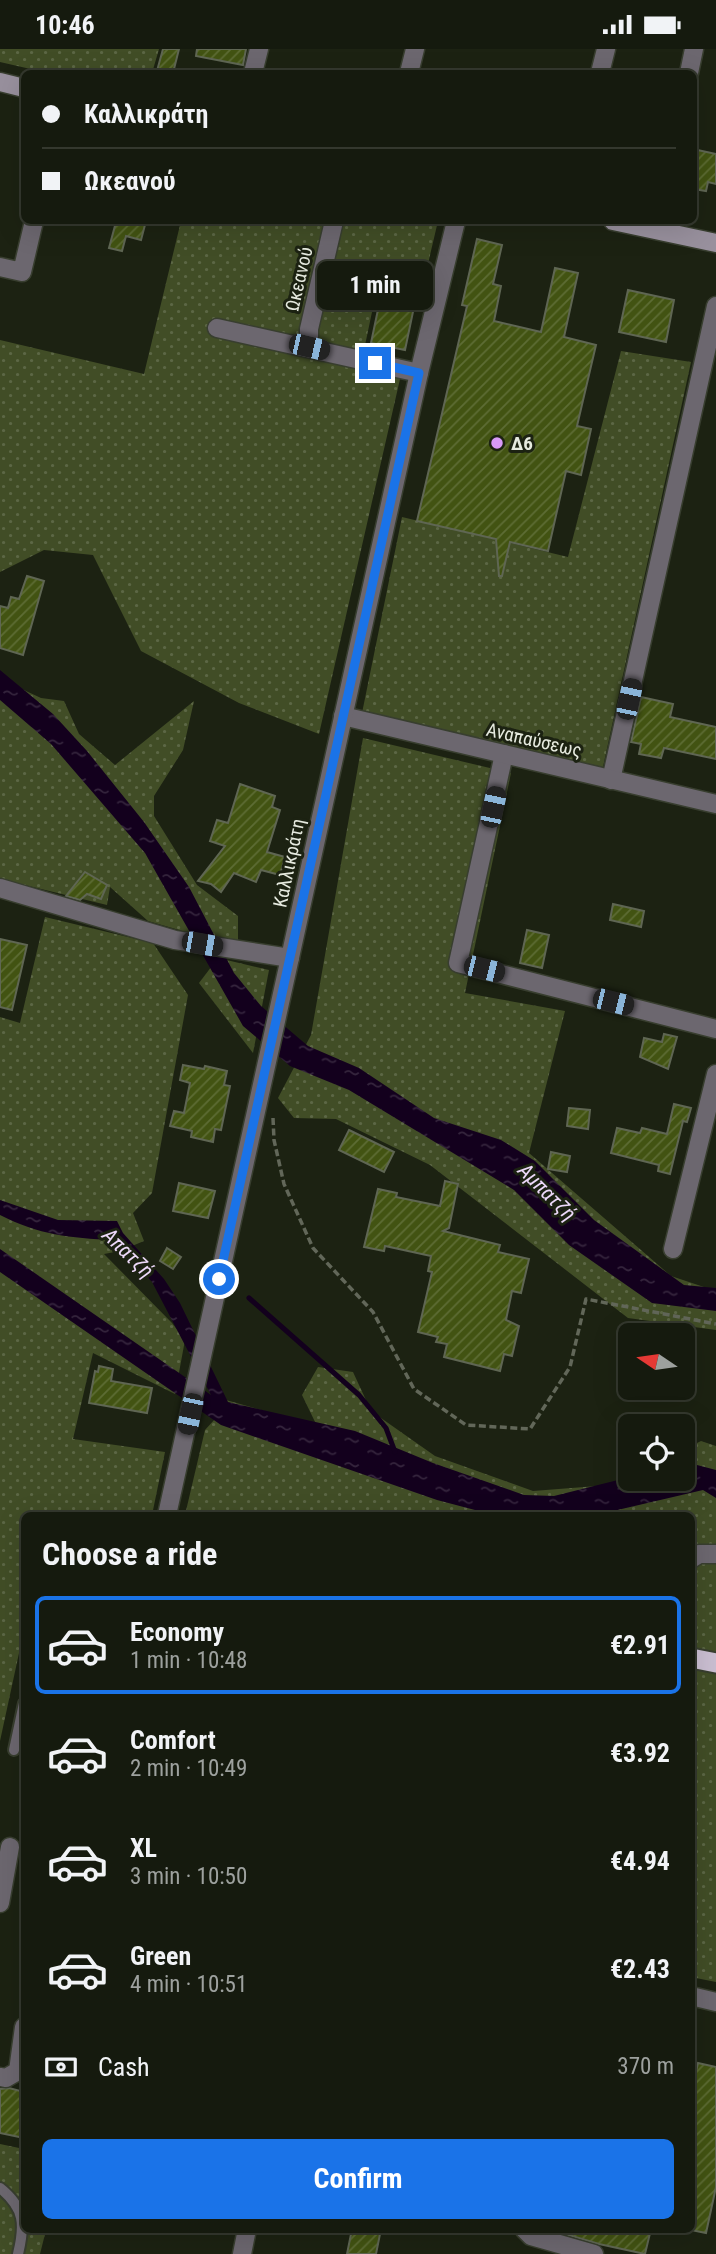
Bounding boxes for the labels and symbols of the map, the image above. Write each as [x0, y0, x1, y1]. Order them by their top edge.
street label: Ωκεανού [280, 245, 318, 313]
callout: 1 min [317, 261, 433, 311]
car [287, 332, 332, 362]
route end [359, 347, 391, 379]
place label: Δ6 [511, 432, 533, 455]
marker: Δ6 [489, 435, 505, 451]
car [615, 676, 644, 722]
street label: Αναπαύσεως [484, 718, 584, 762]
car [479, 784, 508, 830]
street label: Καλλικράτη [268, 816, 310, 910]
car [180, 930, 225, 958]
car [462, 954, 507, 984]
car [591, 987, 636, 1017]
water label: Αμπατζή [513, 1158, 581, 1226]
water label: Απατζή [97, 1222, 158, 1283]
route start [203, 1263, 235, 1295]
north arrow [618, 1323, 695, 1400]
car [176, 1391, 205, 1437]

